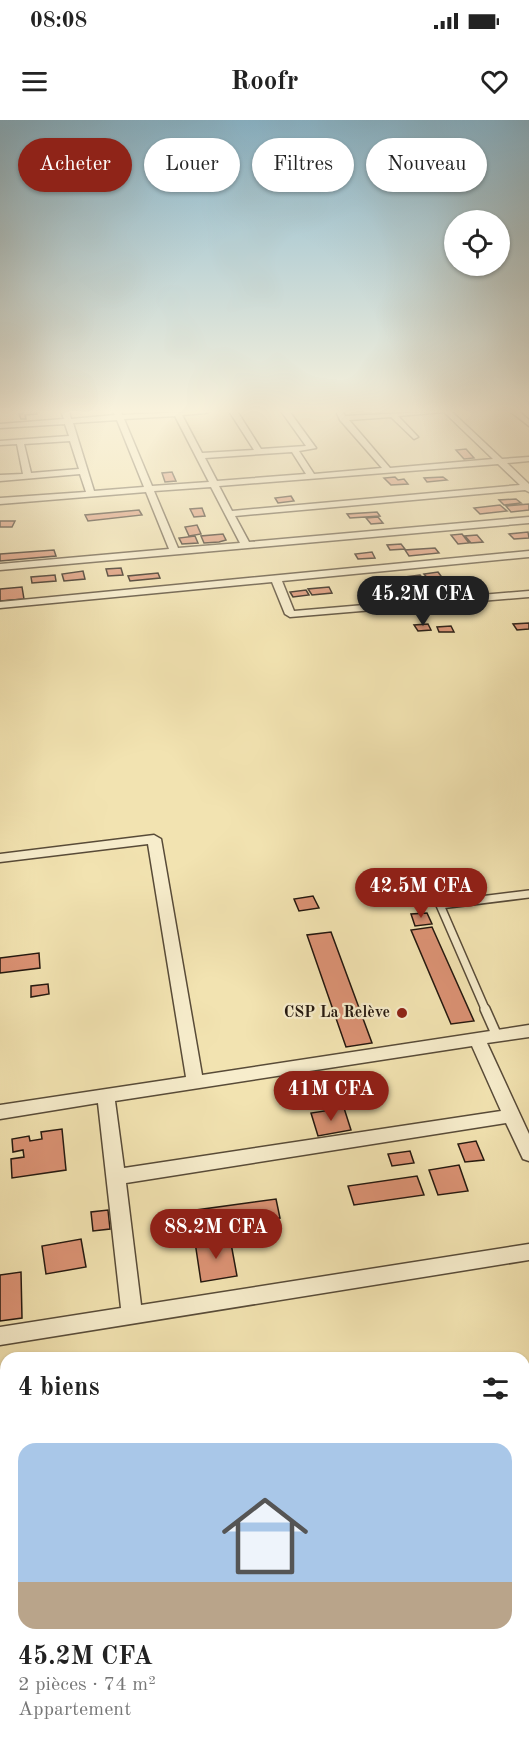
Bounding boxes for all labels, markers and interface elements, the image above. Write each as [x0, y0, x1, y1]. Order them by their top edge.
text: 08:08 [30, 10, 87, 32]
icon: menu [18, 65, 51, 98]
icon: heart [478, 65, 511, 98]
text: Roofr [230, 68, 299, 95]
chip: Acheter [18, 138, 132, 192]
chip: Louer [144, 138, 240, 192]
chip: Filtres [252, 138, 354, 192]
chip: Nouveau [366, 138, 487, 192]
map controls [444, 210, 510, 276]
button: locate [444, 210, 510, 276]
pin: 45.2M CFA [354, 576, 492, 627]
text: 45.2M CFA [371, 585, 475, 605]
pin: 42.5M CFA [352, 868, 490, 919]
text: 42.5M CFA [369, 877, 473, 897]
place label: CSP La Relève [284, 1005, 390, 1021]
marker: CSP La Relève [395, 1006, 409, 1020]
pin: 41M CFA [276, 1071, 386, 1122]
text: 41M CFA [288, 1080, 374, 1100]
pin: 88.2M CFA [147, 1209, 285, 1260]
text: 88.2M CFA [164, 1218, 268, 1238]
icon: filters [479, 1372, 512, 1405]
text: 4 biens [18, 1375, 100, 1401]
icon: home [211, 1482, 319, 1590]
text: 45.2M CFA [18, 1644, 153, 1670]
text: 2 pièces · 74 m² [18, 1675, 156, 1695]
text: Appartement [18, 1700, 131, 1720]

